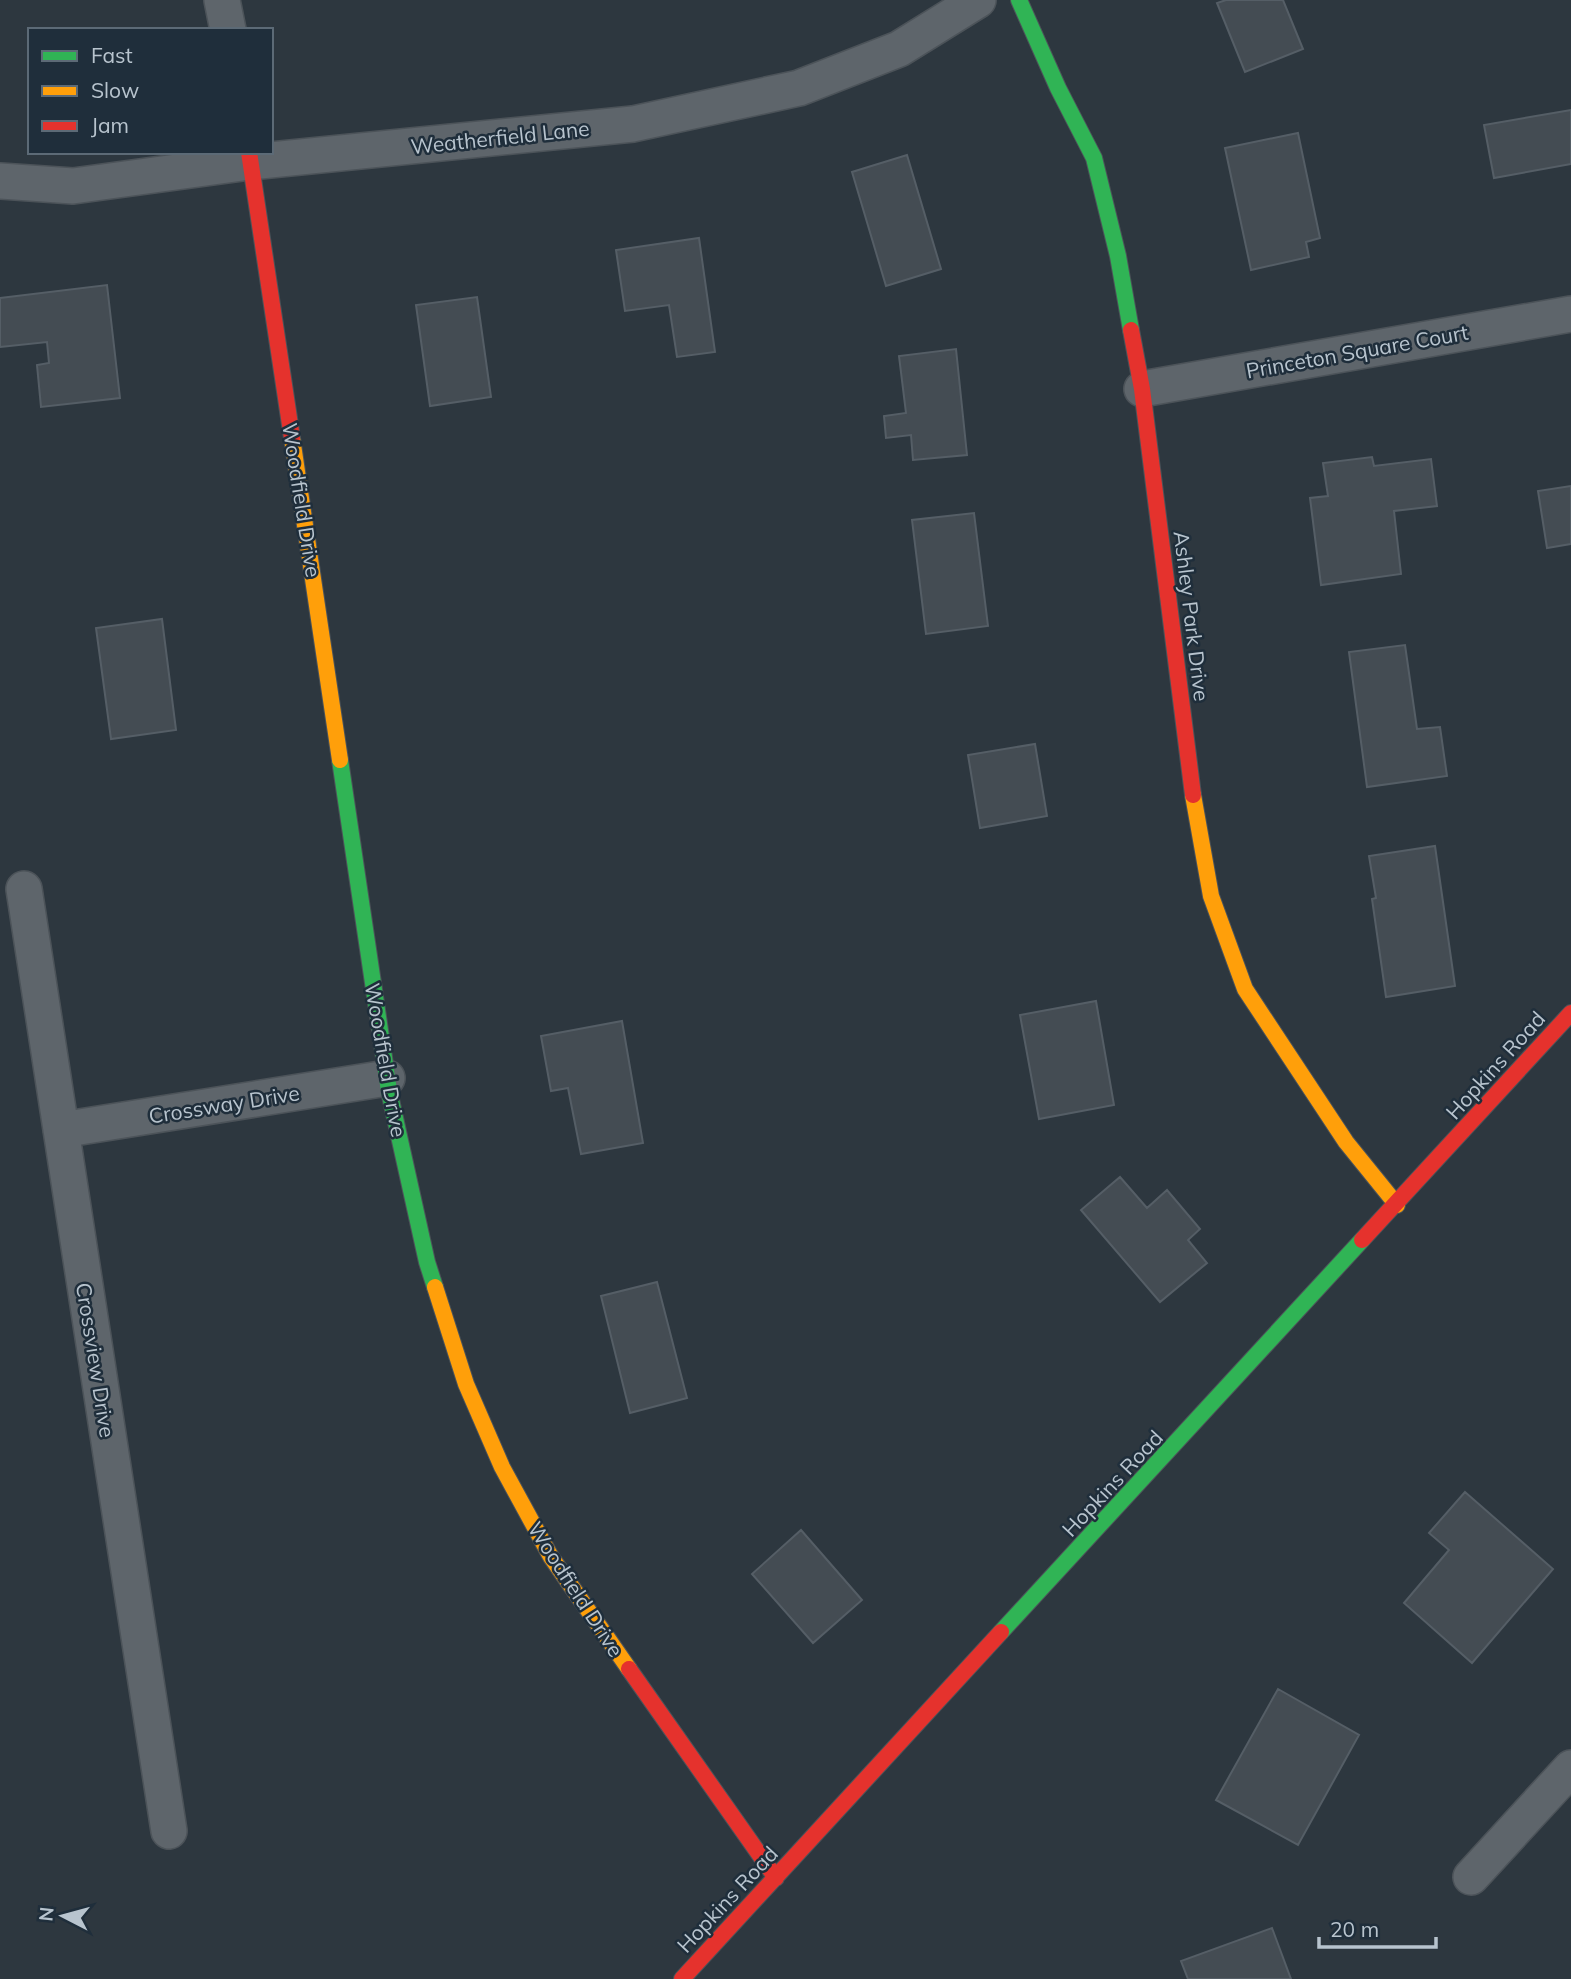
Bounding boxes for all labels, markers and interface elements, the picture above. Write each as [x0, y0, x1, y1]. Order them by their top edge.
legend [28, 28, 273, 154]
text: Fast [91, 42, 133, 68]
text: Slow [91, 77, 139, 103]
text: Jam [91, 112, 129, 138]
street label: Weatherfield Lane [409, 115, 591, 159]
street label: Princeton Square Court [1244, 319, 1470, 383]
street label: Woodfield Drive [277, 421, 327, 579]
street label: Ashley Park Drive [1169, 529, 1215, 703]
street label: Woodfield Drive [360, 981, 412, 1139]
street label: Hopkins Road [1440, 1006, 1550, 1124]
street label: Crossway Drive [147, 1079, 301, 1129]
street label: Crossview Drive [71, 1281, 121, 1439]
street label: Hopkins Road [1056, 1424, 1168, 1542]
street label: Woodfield Drive [523, 1517, 629, 1661]
street label: Hopkins Road [671, 1840, 783, 1958]
north arrow [28, 1881, 98, 1951]
text: N [33, 1906, 59, 1923]
scale bar [1319, 1906, 1436, 1950]
text: 20 m [1330, 1916, 1379, 1942]

